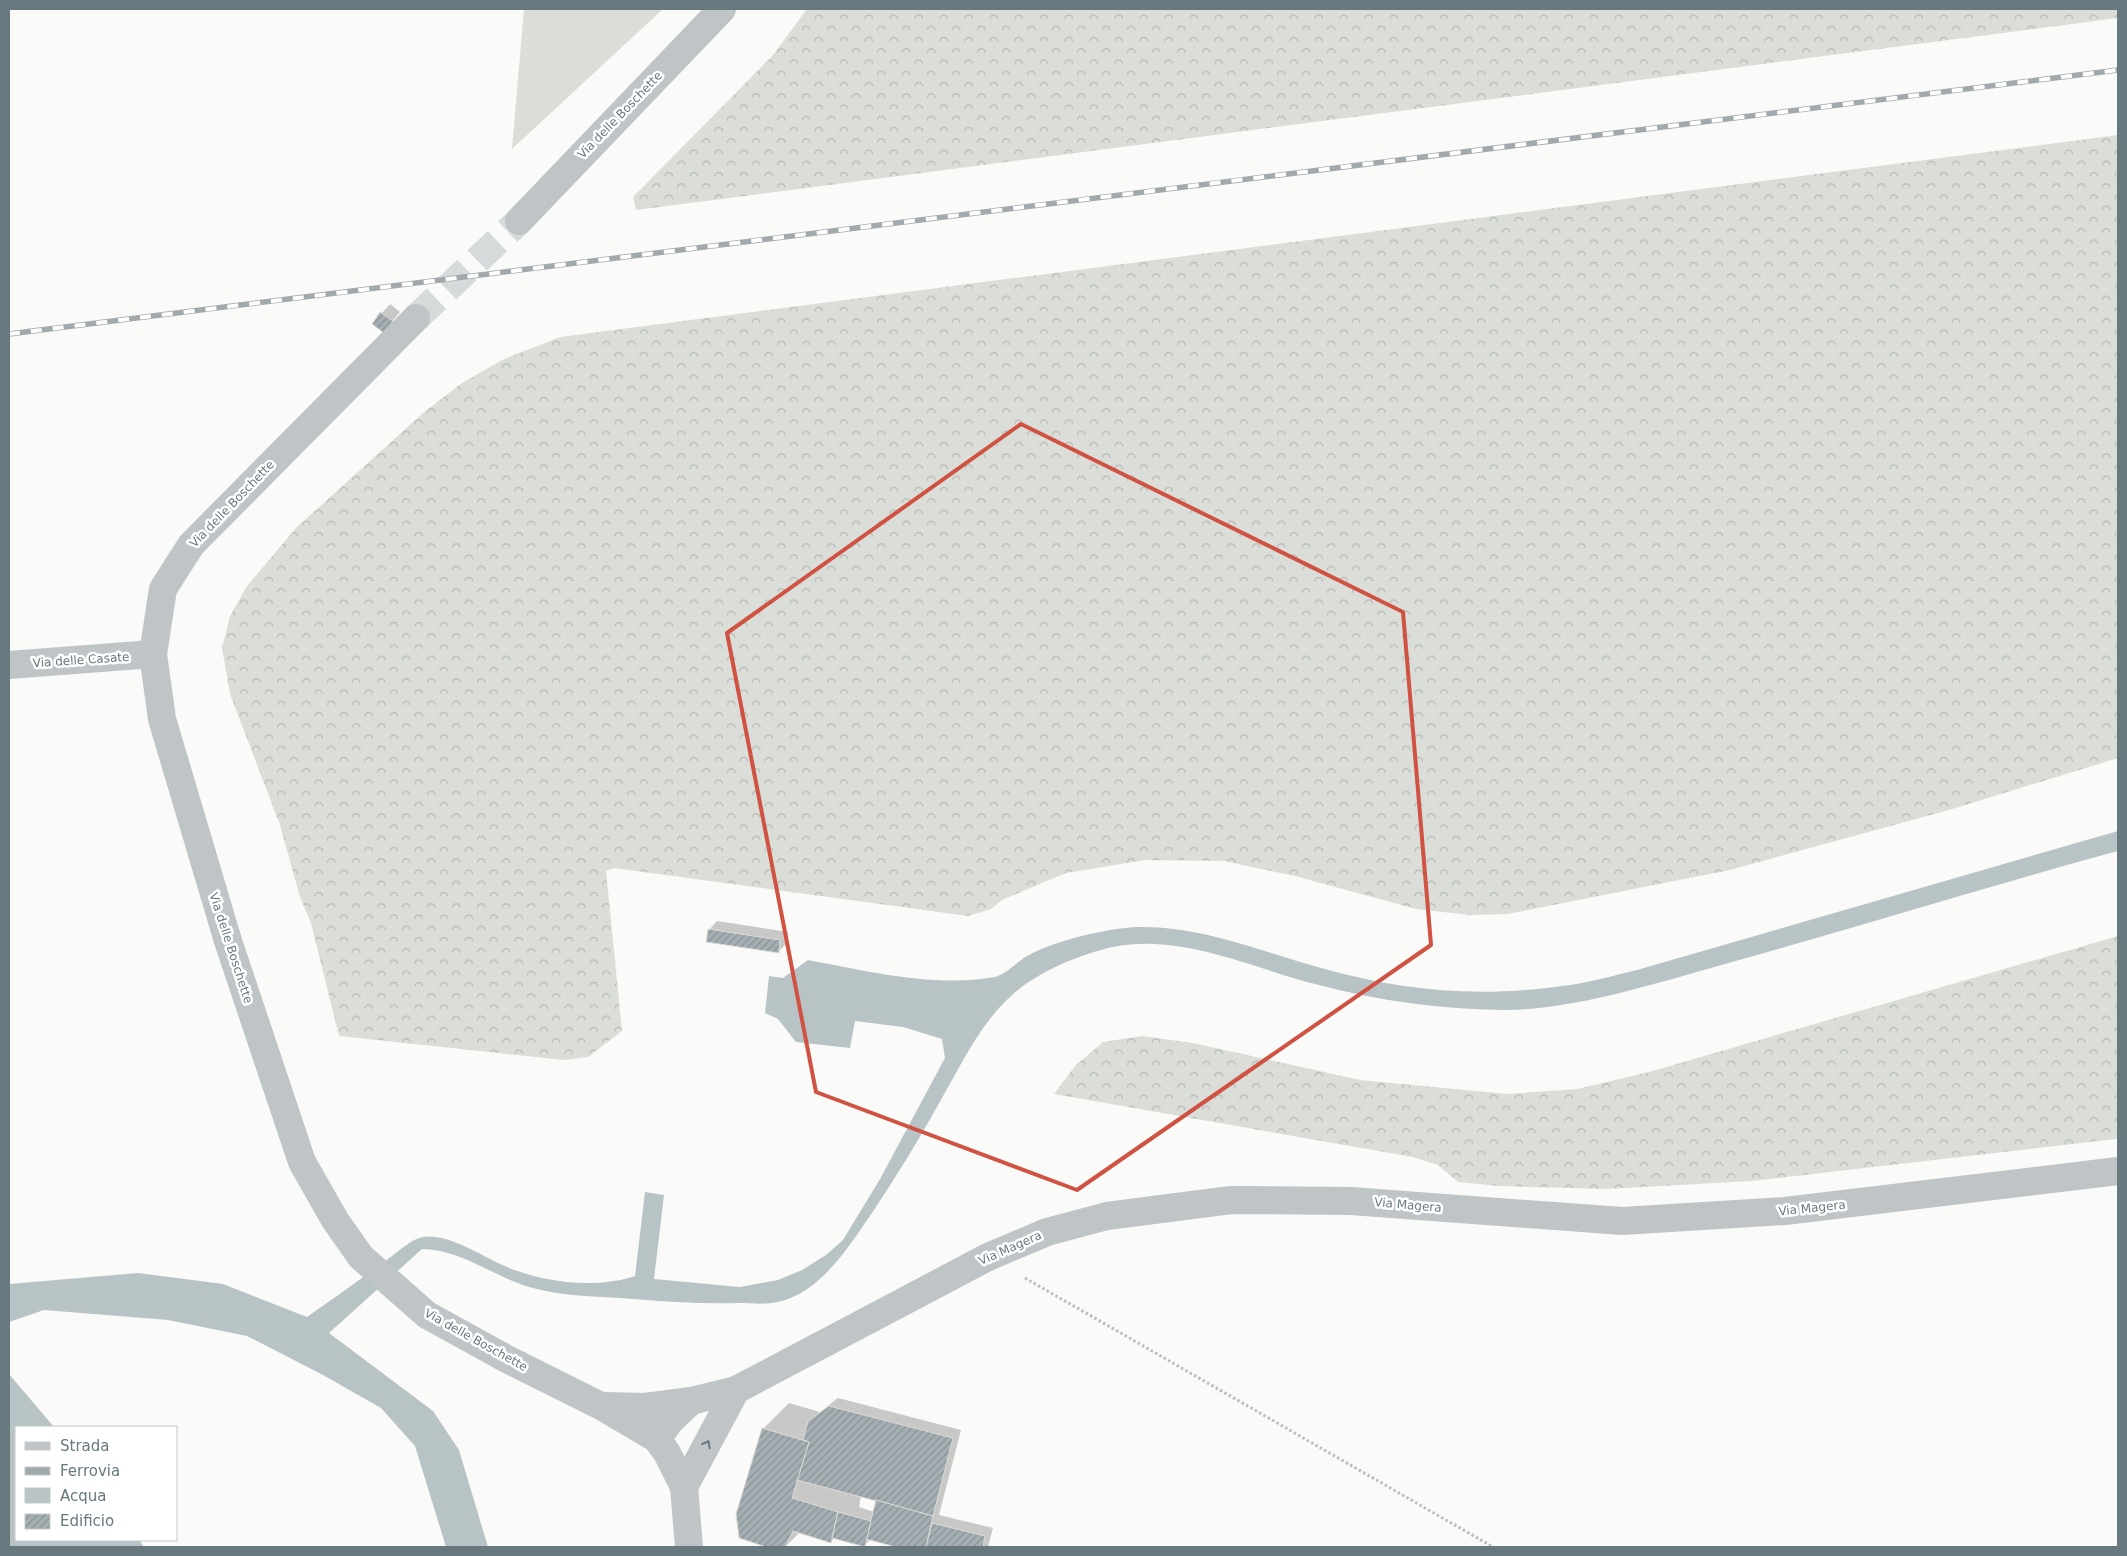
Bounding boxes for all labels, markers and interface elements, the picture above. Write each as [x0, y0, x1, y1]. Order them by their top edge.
street label: Via delle Boschette [575, 69, 665, 161]
street label: Via delle Boschette [187, 458, 277, 550]
street label: Via delle Casate [32, 650, 130, 670]
street label: Via delle Boschette [206, 891, 256, 1005]
street label: Via Magera [1374, 1195, 1442, 1215]
street label: Via Magera [1778, 1198, 1846, 1218]
street label: Via Magera [976, 1228, 1044, 1268]
street label: Via delle Boschette [422, 1306, 530, 1374]
legend [15, 1426, 178, 1541]
text: Strada [60, 1437, 109, 1455]
one-way arrow [701, 1441, 711, 1450]
text: Ferrovia [60, 1462, 120, 1480]
text: Acqua [60, 1487, 106, 1505]
text: Edificio [60, 1512, 114, 1530]

